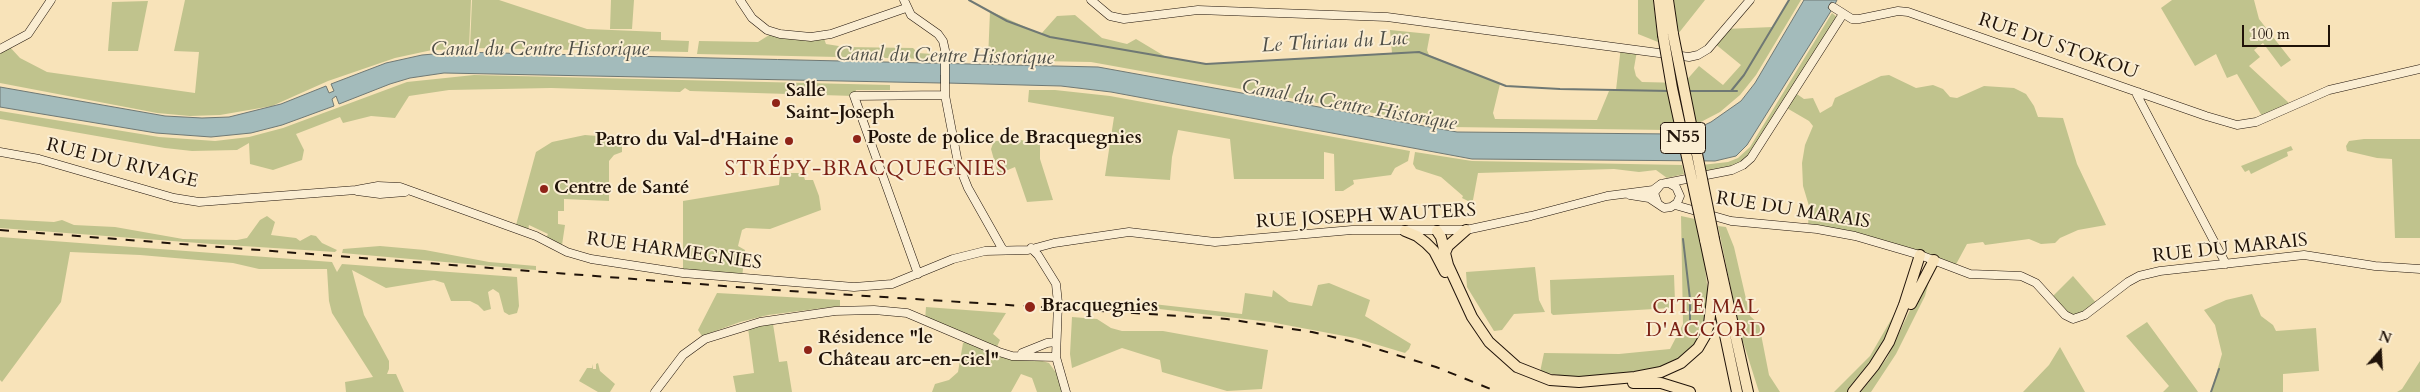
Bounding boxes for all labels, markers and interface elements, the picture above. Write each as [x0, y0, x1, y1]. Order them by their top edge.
street label: RUE DU STOKOU [1975, 9, 2141, 85]
scale bar [2245, 15, 2332, 47]
text: 100 m [2250, 24, 2290, 44]
water label: Le Thiriau du Luc [1261, 27, 1409, 59]
water label: Canal du Centre Historique [431, 38, 649, 62]
water label: Canal du Centre Historique [836, 43, 1054, 71]
water label: Canal du Centre Historique [1240, 75, 1458, 137]
place label: Salle Saint-Joseph [786, 81, 895, 125]
marker: Salle Saint-Joseph [770, 97, 782, 109]
road number: N55 [1660, 122, 1706, 154]
place label: Poste de police de Bracquegnies [867, 128, 1142, 150]
place label: Patro du Val-d'Haine [595, 130, 779, 152]
marker: Poste de police de Bracquegnies [851, 133, 863, 145]
street label: RUE DU RIVAGE [44, 134, 200, 194]
marker: Patro du Val-d'Haine [783, 135, 795, 147]
district label: STRÉPY-BRACQUEGNIES [722, 157, 1010, 183]
place label: Centre de Santé [554, 178, 690, 200]
marker: Centre de Santé [538, 183, 550, 195]
street label: RUE DU MARAIS [1714, 188, 1872, 234]
street label: RUE JOSEPH WAUTERS [1255, 200, 1477, 234]
street label: RUE HARMEGNIES [585, 228, 763, 276]
street label: RUE DU MARAIS [2151, 230, 2309, 268]
place label: Bracquegnies [1041, 296, 1158, 318]
district label: CITÉ MAL D'ACCORD [1645, 296, 1767, 343]
marker: Bracquegnies [1023, 300, 1037, 314]
text: N [2376, 326, 2394, 348]
north arrow [2355, 327, 2405, 377]
place label: Résidence "le Château arc-en-ciel" [818, 328, 999, 372]
marker: Résidence "le Château arc-en-ciel" [802, 344, 814, 356]

